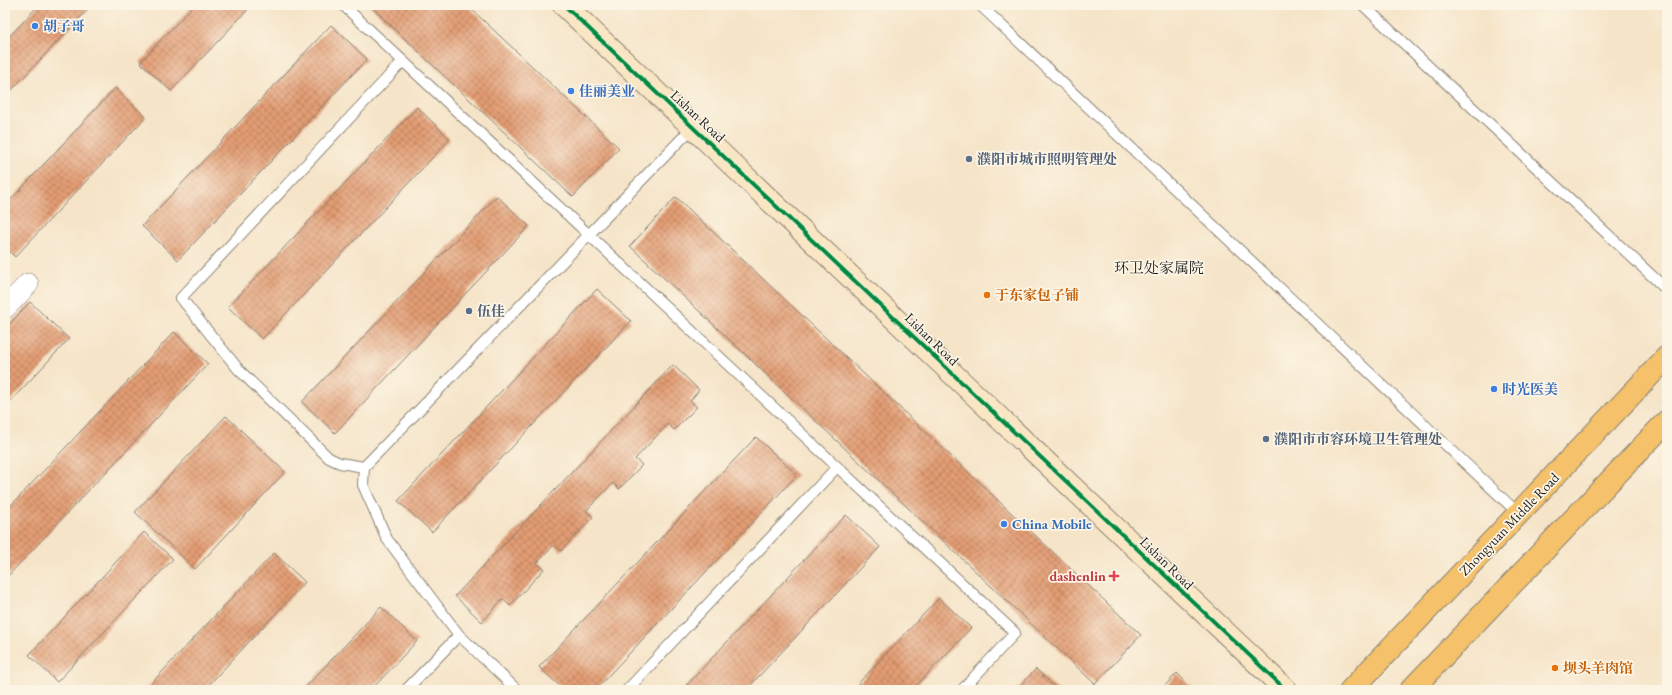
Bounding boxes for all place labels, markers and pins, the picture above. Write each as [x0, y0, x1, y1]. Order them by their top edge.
place label: 胡子哥 [43, 17, 85, 35]
marker: 胡子哥 [30, 21, 40, 31]
place label: 佳丽美业 [579, 82, 635, 100]
marker: 佳丽美业 [566, 86, 576, 96]
place label: 濮阳市城市照明管理处 [977, 150, 1117, 168]
marker: 濮阳市城市照明管理处 [964, 154, 974, 164]
place label: 于东家包子铺 [995, 286, 1079, 304]
marker: 于东家包子铺 [982, 290, 992, 300]
place label: 伍佳 [477, 302, 505, 320]
marker: 伍佳 [464, 306, 474, 316]
place label: 时光医美 [1502, 380, 1558, 398]
marker: 时光医美 [1489, 384, 1499, 394]
place label: 濮阳市市容环境卫生管理处 [1274, 430, 1442, 448]
marker: 濮阳市市容环境卫生管理处 [1261, 434, 1271, 444]
place label: China Mobile [1012, 515, 1092, 533]
marker: China Mobile [999, 519, 1009, 529]
place label: dashenlin [1049, 567, 1106, 585]
marker: dashenlin [1109, 571, 1119, 581]
place label: 坝头羊肉馆 [1563, 659, 1633, 677]
marker: 坝头羊肉馆 [1550, 663, 1560, 673]

